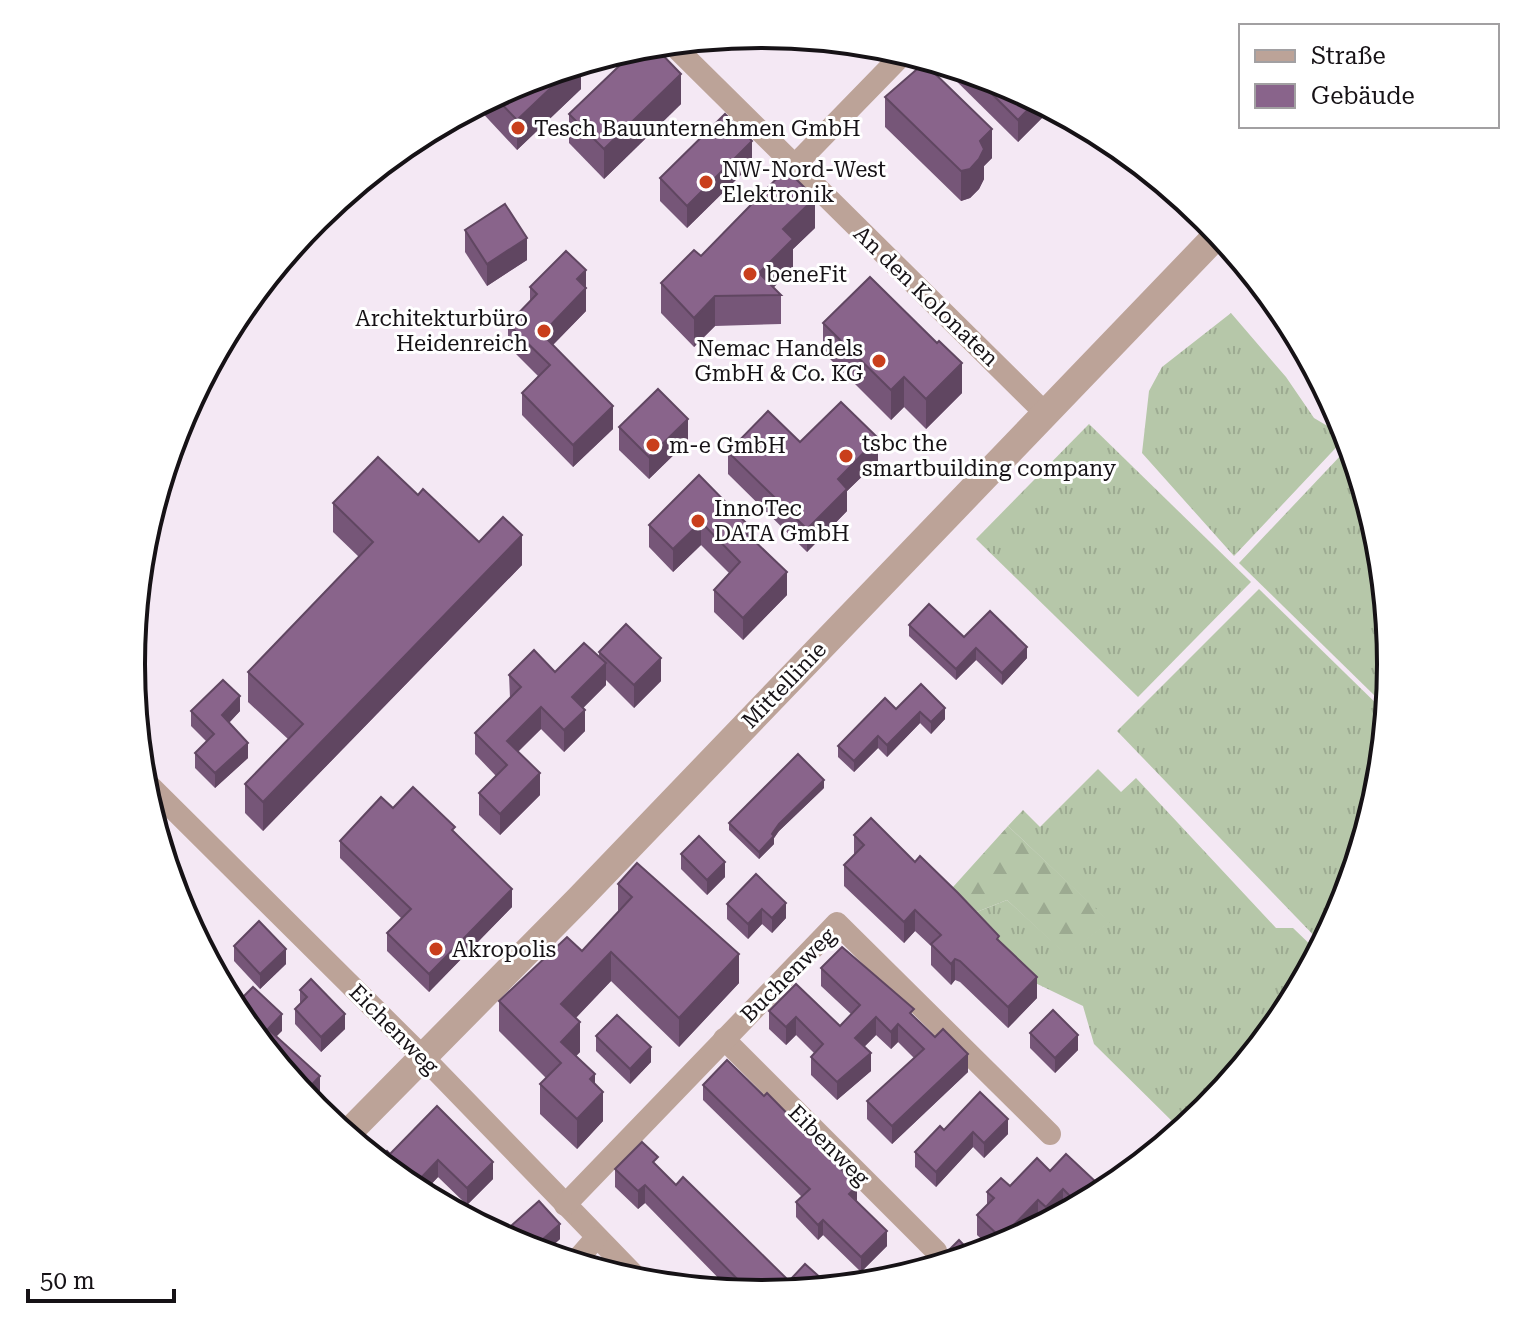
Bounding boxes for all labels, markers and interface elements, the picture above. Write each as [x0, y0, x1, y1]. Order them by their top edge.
legend [1239, 24, 1499, 128]
text: Straße [1311, 42, 1386, 70]
text: Gebäude [1311, 82, 1415, 110]
place label: Tesch Bauunternehmen GmbH [534, 116, 861, 141]
marker: Tesch Bauunternehmen GmbH [509, 119, 527, 137]
place label: NW-Nord-West Elektronik [722, 157, 886, 207]
marker: NW-Nord-West Elektronik [697, 173, 715, 191]
street label: An den Kolonaten [849, 221, 1003, 371]
place label: beneFit [766, 262, 847, 287]
marker: beneFit [741, 265, 759, 283]
place label: Architekturbüro Heidenreich [355, 306, 528, 356]
marker: Architekturbüro Heidenreich [535, 322, 553, 340]
place label: Nemac Handels GmbH & Co. KG [695, 336, 863, 386]
marker: Nemac Handels GmbH & Co. KG [870, 352, 888, 370]
place label: tsbc the smartbuilding company [862, 431, 1116, 481]
place label: m-e GmbH [669, 433, 786, 458]
marker: m-e GmbH [644, 436, 662, 454]
marker: tsbc the smartbuilding company [837, 447, 855, 465]
place label: InnoTec DATA GmbH [714, 496, 850, 546]
marker: InnoTec DATA GmbH [689, 512, 707, 530]
street label: Mittellinie [737, 637, 831, 733]
street label: Buchenweg [736, 922, 841, 1027]
place label: Akropolis [452, 937, 556, 962]
marker: Akropolis [427, 940, 445, 958]
street label: Eichenweg [344, 979, 444, 1079]
street label: Eibenweg [784, 1100, 875, 1191]
scale bar [28, 1253, 174, 1303]
text: 50 m [40, 1267, 95, 1295]

